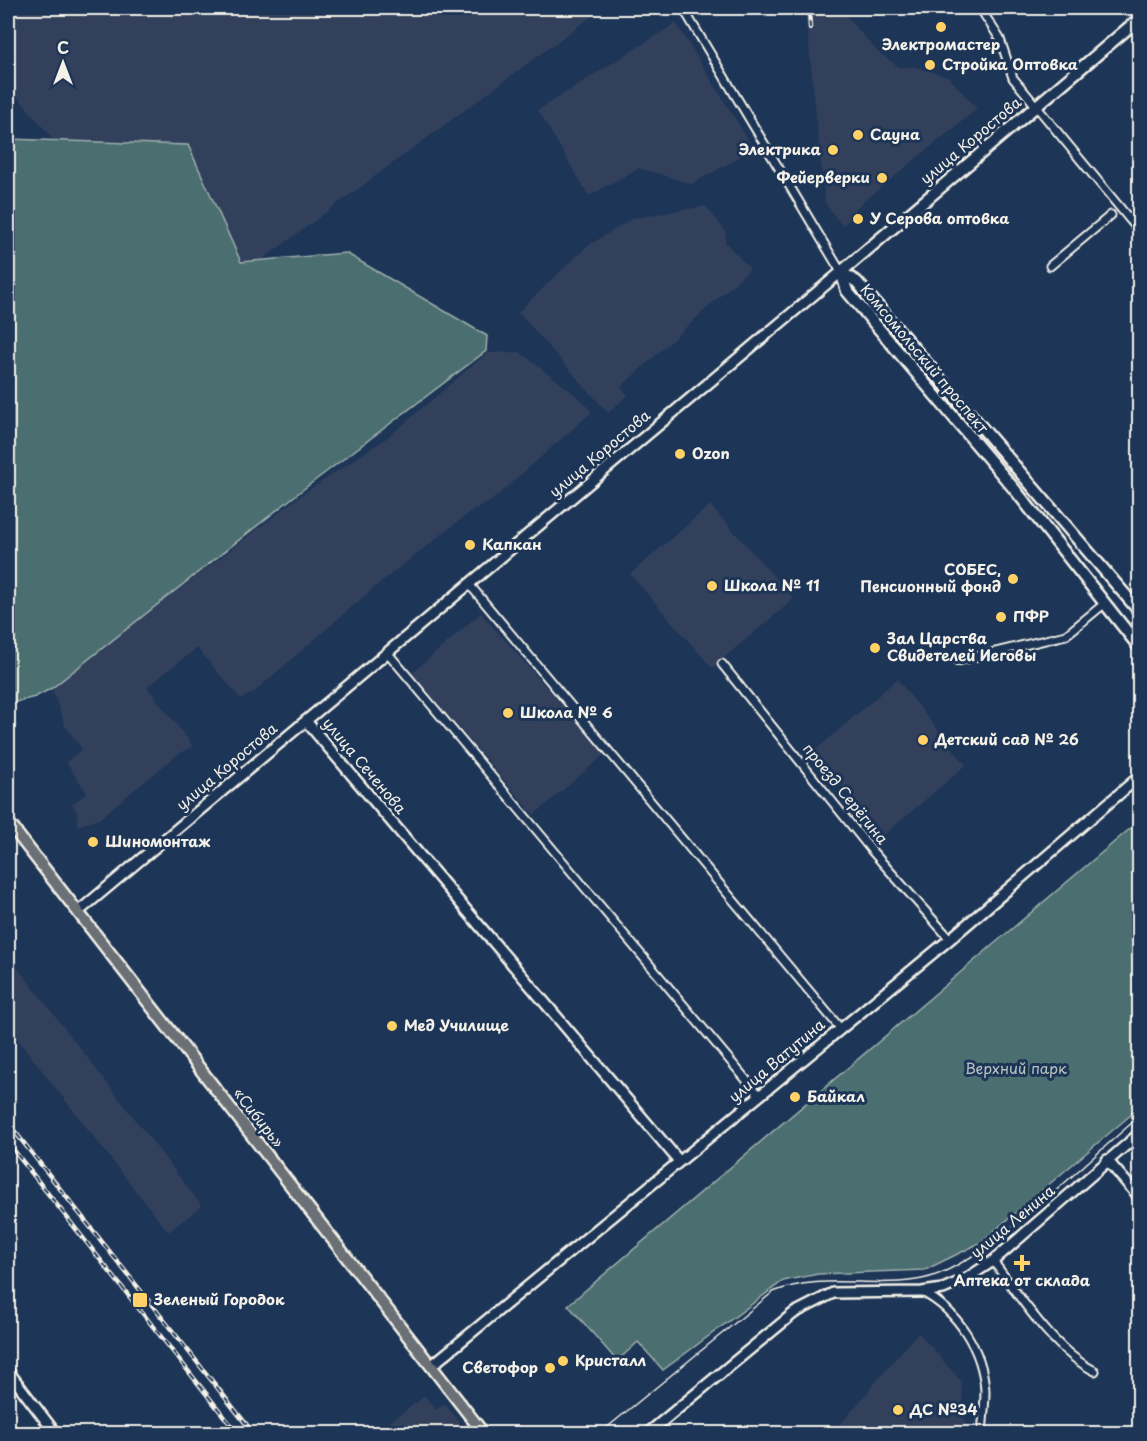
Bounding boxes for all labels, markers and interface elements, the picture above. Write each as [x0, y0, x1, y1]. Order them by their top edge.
marker: Электромастер [934, 20, 948, 34]
place label: Электромастер [882, 32, 1000, 55]
north arrow [33, 33, 93, 93]
text: С [57, 35, 69, 59]
place label: Стройка Оптовка [942, 52, 1078, 75]
marker: Стройка Оптовка [923, 58, 937, 72]
street label: улица Коростова [914, 90, 1026, 189]
place label: Сауна [870, 122, 920, 145]
marker: Сауна [851, 128, 865, 142]
place label: Электрика [739, 137, 822, 160]
marker: Электрика [826, 143, 840, 157]
place label: Фейерверки [776, 165, 870, 188]
marker: Фейерверки [875, 171, 889, 185]
place label: У Серова оптовка [869, 206, 1009, 229]
marker: У Серова оптовка [851, 212, 865, 226]
street label: Комсомольский проспект [856, 278, 995, 438]
street label: улица Коростова [543, 403, 655, 502]
place label: Ozon [692, 441, 730, 464]
marker: Ozon [673, 447, 687, 461]
place label: Капкан [482, 532, 542, 555]
marker: Капкан [463, 538, 477, 552]
place label: СОБЕС, Пенсионный фонд [860, 557, 1001, 597]
marker: СОБЕС, Пенсионный фонд [1006, 572, 1020, 586]
place label: Школа № 11 [724, 573, 820, 596]
marker: Школа № 11 [705, 579, 719, 593]
place label: ПФР [1013, 604, 1049, 627]
marker: ПФР [994, 610, 1008, 624]
place label: Зал Царства Свидетелей Иеговы [886, 626, 1036, 666]
marker: Зал Царства Свидетелей Иеговы [868, 641, 882, 655]
place label: Школа № 6 [520, 700, 613, 723]
marker: Школа № 6 [501, 706, 515, 720]
street label: улица Сеченова [318, 712, 413, 819]
street label: улица Коростова [170, 716, 282, 815]
place label: Детский сад № 26 [934, 727, 1079, 750]
marker: Детский сад № 26 [916, 733, 930, 747]
street label: проезд Серёгина [798, 737, 895, 849]
place label: Шиномонтаж [105, 829, 210, 852]
marker: Шиномонтаж [86, 835, 100, 849]
street label: улица Ватутина [723, 1012, 830, 1107]
place label: Мед Училище [404, 1013, 509, 1036]
marker: Мед Училище [385, 1019, 399, 1033]
park label: Верхний парк [965, 1056, 1067, 1079]
street label: «Сибирь» [228, 1082, 290, 1152]
place label: Байкал [807, 1084, 865, 1107]
marker: Байкал [788, 1090, 802, 1104]
street label: улица Ленина [965, 1178, 1060, 1263]
marker: Аптека от склада [1015, 1256, 1029, 1270]
place label: Аптека от склада [954, 1268, 1091, 1291]
place label: Зеленый Городок [153, 1287, 285, 1310]
marker: Зеленый Городок [131, 1291, 149, 1309]
place label: Кристалл [575, 1348, 646, 1371]
marker: Кристалл [556, 1354, 570, 1368]
place label: Светофор [462, 1355, 538, 1378]
marker: Светофор [543, 1361, 557, 1375]
place label: ДС №34 [909, 1397, 977, 1420]
marker: ДС №34 [891, 1403, 905, 1417]

